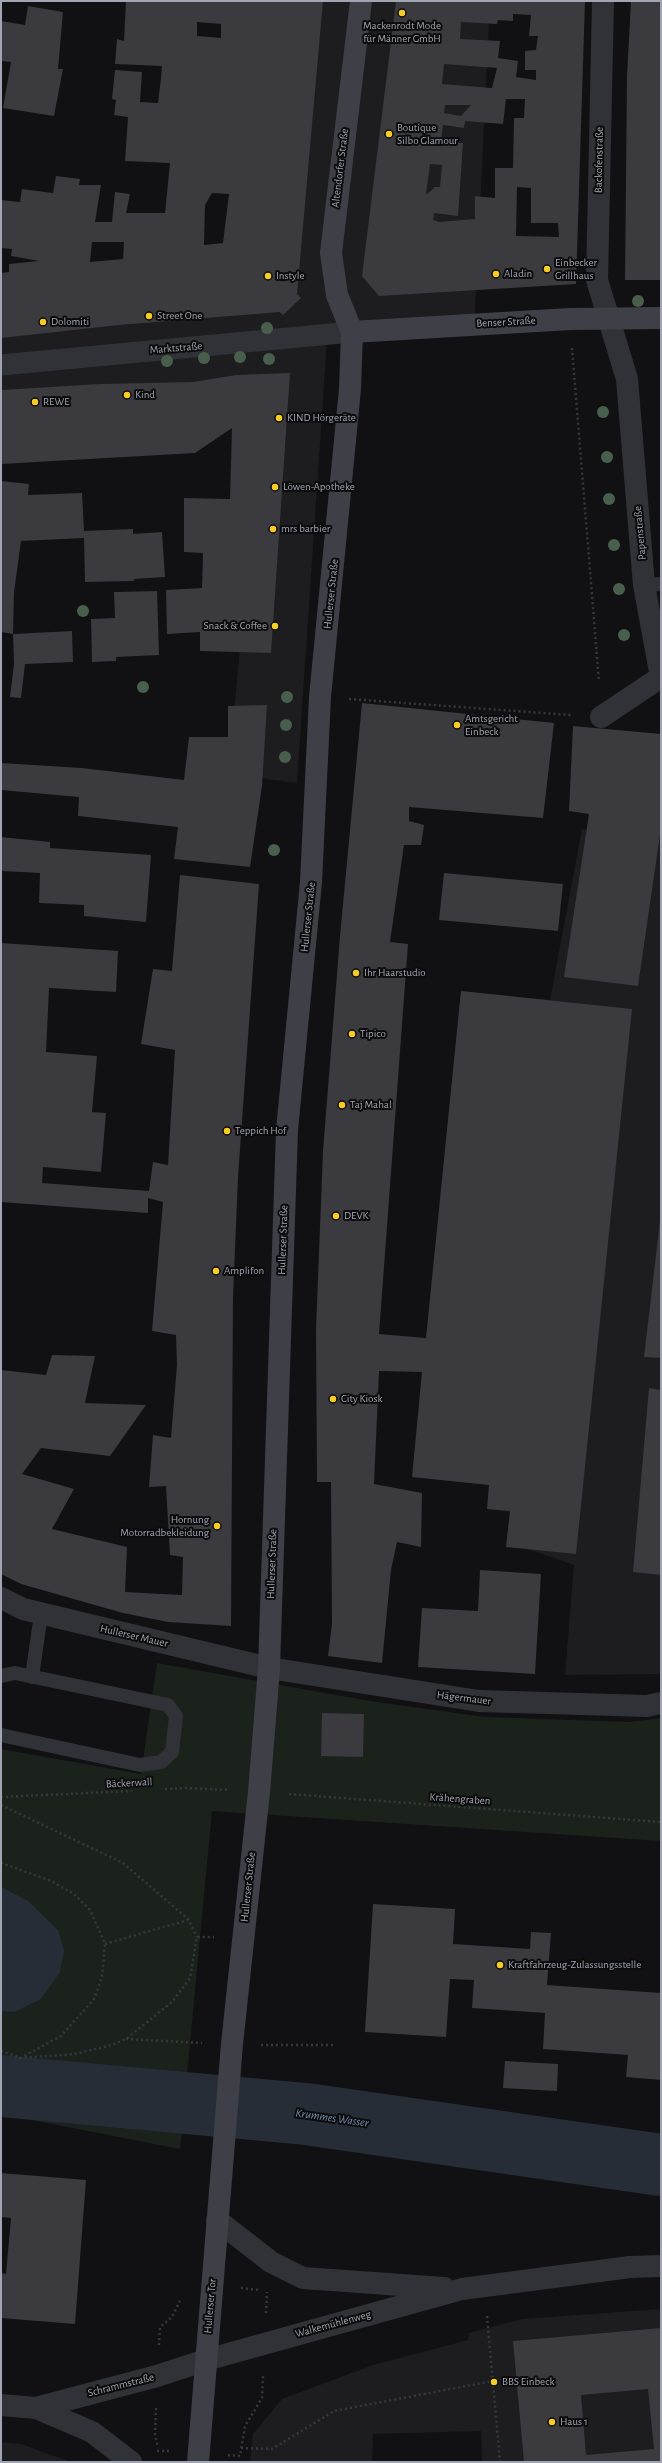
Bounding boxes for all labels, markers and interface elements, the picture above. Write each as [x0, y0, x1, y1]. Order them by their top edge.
marker: Mackenrodt Mode für Männer GmbH [397, 8, 407, 18]
place label: Mackenrodt Mode für Männer GmbH [363, 19, 441, 45]
place label: Boutique Silbo Glamour [397, 121, 458, 147]
street label: Backofenstraße [592, 127, 606, 193]
street label: Altendorfer Straße [329, 128, 351, 208]
marker: Boutique Silbo Glamour [384, 129, 394, 139]
place label: Einbecker Grillhaus [555, 256, 597, 282]
marker: Einbecker Grillhaus [542, 264, 552, 274]
place label: Aladin [504, 267, 532, 281]
place label: Instyle [276, 269, 305, 283]
marker: Aladin [491, 269, 501, 279]
marker: Instyle [263, 271, 273, 281]
place label: Street One [157, 309, 202, 323]
marker: Street One [144, 311, 154, 321]
street label: Benser Straße [476, 314, 536, 330]
place label: Dolomiti [51, 315, 89, 329]
marker: Dolomiti [38, 317, 48, 327]
street label: Marktstraße [149, 339, 203, 357]
place label: Kind [135, 388, 155, 402]
marker: Kind [122, 390, 132, 400]
place label: REWE [43, 395, 70, 409]
marker: REWE [30, 397, 40, 407]
place label: KIND Hörgeräte [287, 411, 356, 425]
marker: KIND Hörgeräte [274, 413, 284, 423]
place label: Löwen-Apotheke [283, 480, 355, 494]
marker: Löwen-Apotheke [270, 482, 280, 492]
street label: Papenstraße [631, 505, 649, 561]
place label: mrs barbier [281, 522, 330, 536]
marker: mrs barbier [268, 524, 278, 534]
street label: Hullerser Straße [321, 559, 341, 629]
place label: Snack & Coffee [203, 619, 267, 633]
marker: Snack & Coffee [270, 621, 280, 631]
place label: Amtsgericht Einbeck [465, 712, 518, 738]
marker: Amtsgericht Einbeck [452, 720, 462, 730]
street label: Hullerser Straße [298, 882, 318, 952]
place label: Ihr Haarstudio [364, 966, 426, 980]
marker: Ihr Haarstudio [351, 968, 361, 978]
place label: Tipico [360, 1027, 386, 1041]
marker: Tipico [347, 1029, 357, 1039]
place label: Taj Mahal [350, 1098, 392, 1112]
marker: Taj Mahal [337, 1100, 347, 1110]
place label: Teppich Hof [235, 1124, 286, 1138]
marker: Teppich Hof [222, 1126, 232, 1136]
street label: Hullerser Straße [275, 1205, 291, 1275]
place label: DEVK [344, 1209, 369, 1223]
marker: DEVK [331, 1211, 341, 1221]
place label: Amplifon [224, 1264, 264, 1278]
marker: Amplifon [211, 1266, 221, 1276]
place label: City Kiosk [341, 1392, 383, 1406]
marker: City Kiosk [328, 1394, 338, 1404]
place label: Hornung Motorradbekleidung [120, 1513, 209, 1539]
marker: Hornung Motorradbekleidung [212, 1521, 222, 1531]
street label: Hullerser Straße [264, 1529, 280, 1599]
street label: Hullerser Mauer [99, 1622, 169, 1650]
street label: Hägermauer [436, 1688, 492, 1708]
street label: Bäckerwall [105, 1775, 153, 1791]
street label: Krähengraben [429, 1790, 491, 1808]
street label: Hullerser Straße [238, 1852, 258, 1922]
place label: Kraftfahrzeug-Zulassungsstelle [508, 1958, 641, 1972]
marker: Kraftfahrzeug-Zulassungsstelle [495, 1960, 505, 1970]
water label: Krummes Wasser [294, 2106, 370, 2130]
street label: Hullerser Tor [201, 2278, 219, 2334]
street label: Walkemühlenweg [294, 2308, 372, 2340]
street label: Schrammstraße [86, 2370, 156, 2400]
place label: BBS Einbeck [502, 2375, 554, 2389]
marker: BBS Einbeck [489, 2377, 499, 2387]
place label: Haus 1 [560, 2415, 588, 2429]
marker: Haus 1 [547, 2417, 557, 2427]

